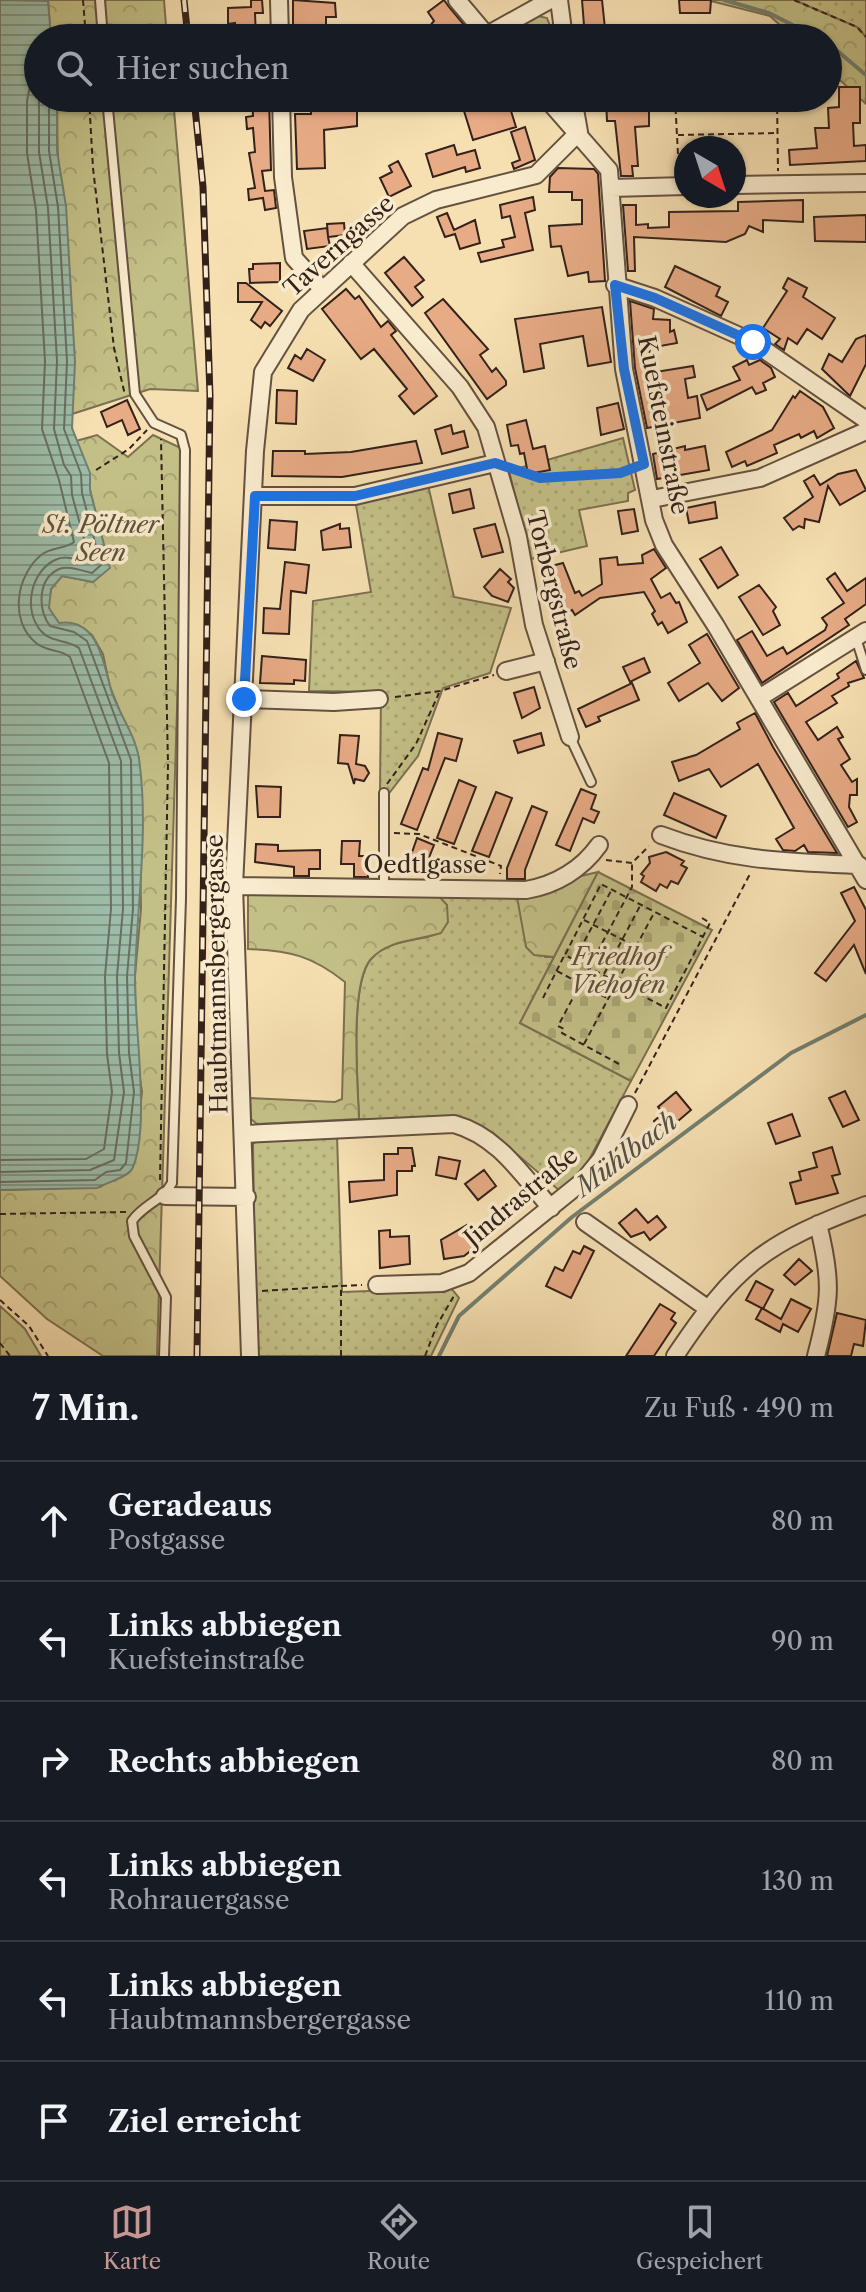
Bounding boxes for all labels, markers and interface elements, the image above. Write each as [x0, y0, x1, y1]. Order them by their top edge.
search box [24, 24, 842, 112]
icon: search [52, 46, 96, 90]
text: Hier suchen [116, 50, 289, 87]
north arrow [674, 136, 746, 208]
street label: Taverngasse [278, 189, 400, 303]
route start [735, 324, 771, 360]
street label: Kuefsteinstraße [632, 333, 695, 517]
street label: Torbergstraße [521, 507, 588, 672]
park label: St. Pöltner Seen [41, 510, 161, 567]
route end [226, 681, 262, 717]
street label: Haubtmannsbergergasse [200, 834, 233, 1114]
street label: Oedtlgasse [363, 850, 487, 879]
park label: Friedhof Viehofen [570, 942, 672, 999]
water label: Mühlbach [566, 1105, 684, 1205]
street label: Jindrastraße [455, 1141, 584, 1255]
text: 7 Min. [32, 1387, 139, 1429]
text: Zu Fuß · 490 m [644, 1392, 834, 1424]
text: Geradeaus [108, 1487, 272, 1524]
icon: ahead [32, 1499, 76, 1543]
text: 80 m [771, 1505, 834, 1537]
text: Postgasse [108, 1524, 225, 1556]
text: Links abbiegen [108, 1607, 342, 1644]
icon: left [32, 1619, 76, 1663]
text: 90 m [771, 1625, 834, 1657]
text: Kuefsteinstraße [108, 1644, 305, 1676]
icon: right [32, 1739, 76, 1783]
text: Rechts abbiegen [108, 1743, 360, 1780]
text: 80 m [771, 1745, 834, 1777]
text: Links abbiegen [108, 1847, 342, 1884]
icon: left [32, 1859, 76, 1903]
text: 130 m [761, 1865, 834, 1897]
text: Rohrauergasse [108, 1884, 290, 1916]
text: Links abbiegen [108, 1967, 342, 2004]
icon: left [32, 1979, 76, 2023]
text: 110 m [765, 1985, 834, 2017]
text: Haubtmannsbergergasse [108, 2004, 411, 2036]
icon: arrive [32, 2099, 76, 2143]
text: Ziel erreicht [108, 2103, 301, 2140]
tab: Karte [103, 2200, 161, 2275]
tab: Route [367, 2200, 430, 2275]
tab: Gespeichert [636, 2200, 763, 2275]

